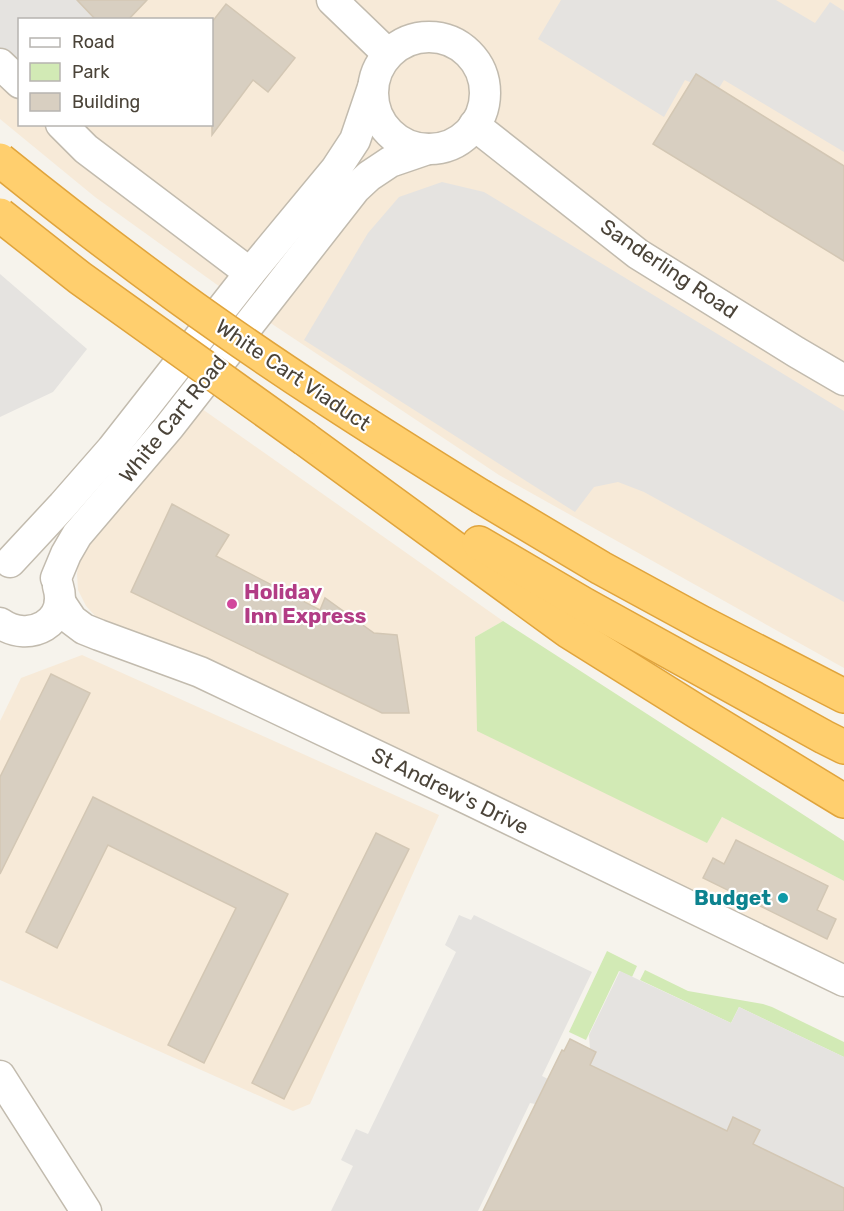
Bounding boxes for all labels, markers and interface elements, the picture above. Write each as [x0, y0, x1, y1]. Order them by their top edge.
legend [18, 18, 213, 126]
text: Road [72, 31, 115, 53]
text: Park [72, 61, 110, 83]
text: Building [72, 91, 140, 113]
street label: Sanderling Road [596, 213, 743, 324]
street label: White Cart Viaduct [211, 313, 375, 436]
street label: White Cart Road [114, 350, 232, 487]
place label: Holiday Inn Express [244, 579, 366, 628]
marker: Holiday Inn Express [225, 597, 239, 611]
street label: St Andrew's Drive [368, 742, 533, 839]
place label: Budget [694, 885, 771, 910]
marker: Budget [776, 891, 790, 905]

